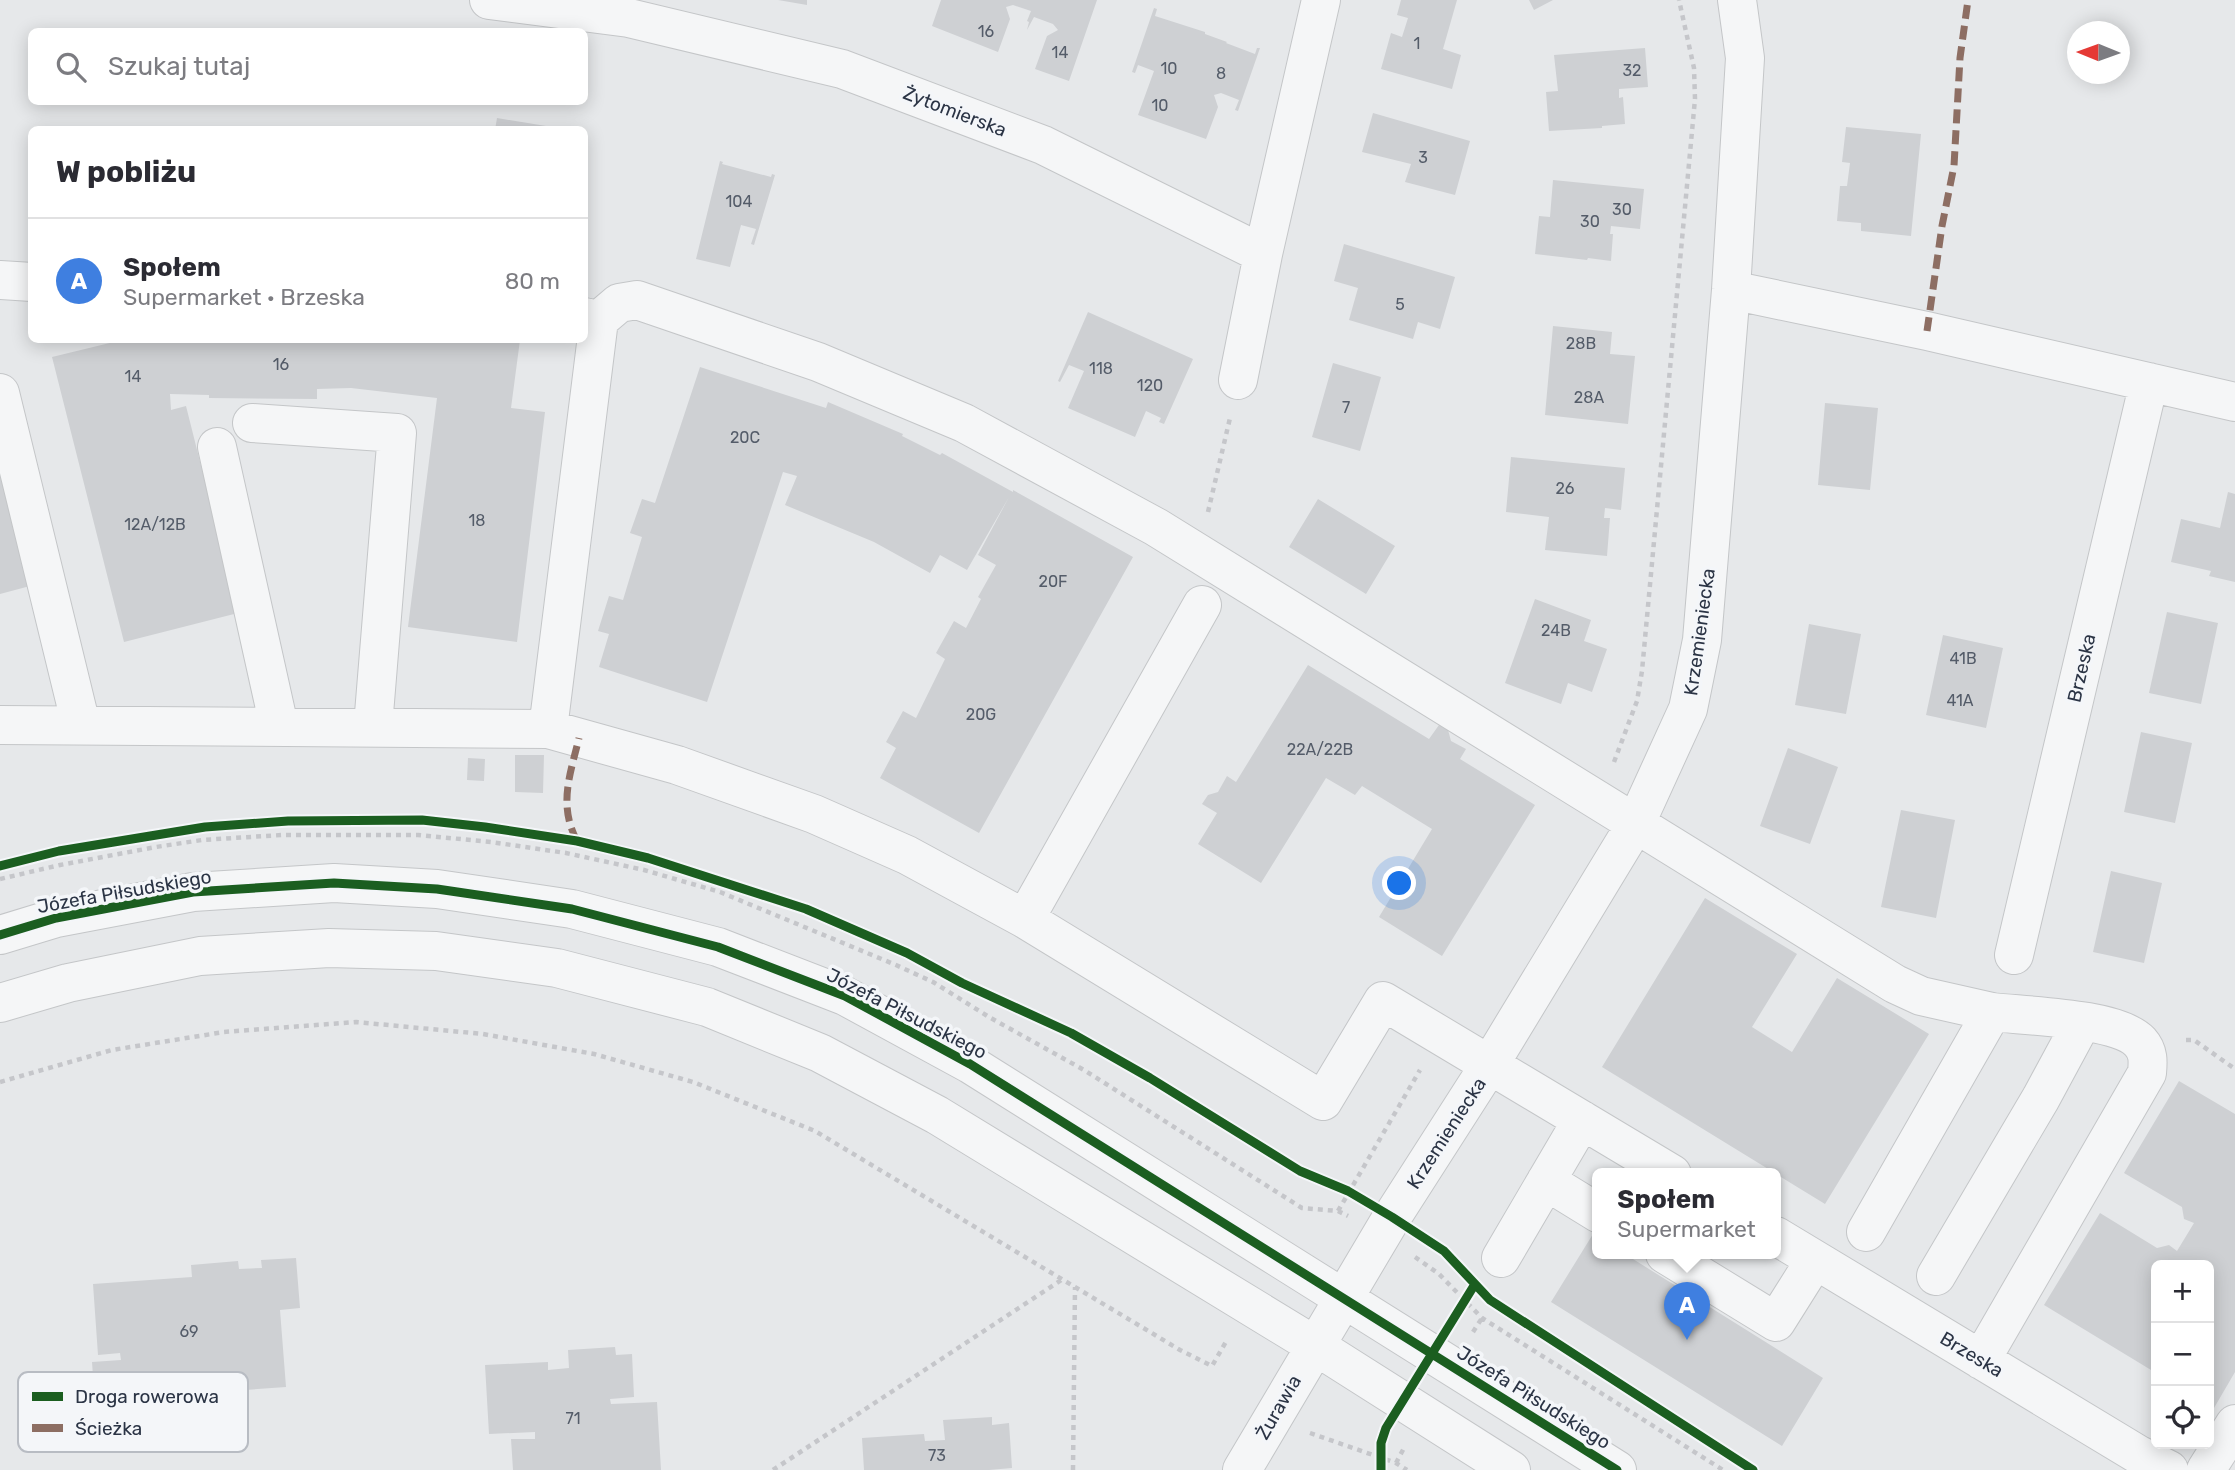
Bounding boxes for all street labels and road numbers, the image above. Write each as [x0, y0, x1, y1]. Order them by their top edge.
street label: Żytomierska [900, 81, 1010, 142]
street label: Krzemieniecka [1679, 567, 1720, 697]
street label: Brzeska [2062, 631, 2101, 705]
street label: Józefa Piłsudskiego [35, 865, 213, 918]
street label: Józefa Piłsudskiego [823, 963, 991, 1064]
street label: Krzemieniecka [1402, 1073, 1491, 1193]
street label: Brzeska [1936, 1327, 2008, 1382]
street label: Józefa Piłsudskiego [1453, 1341, 1615, 1454]
street label: Żurawia [1251, 1371, 1306, 1443]

